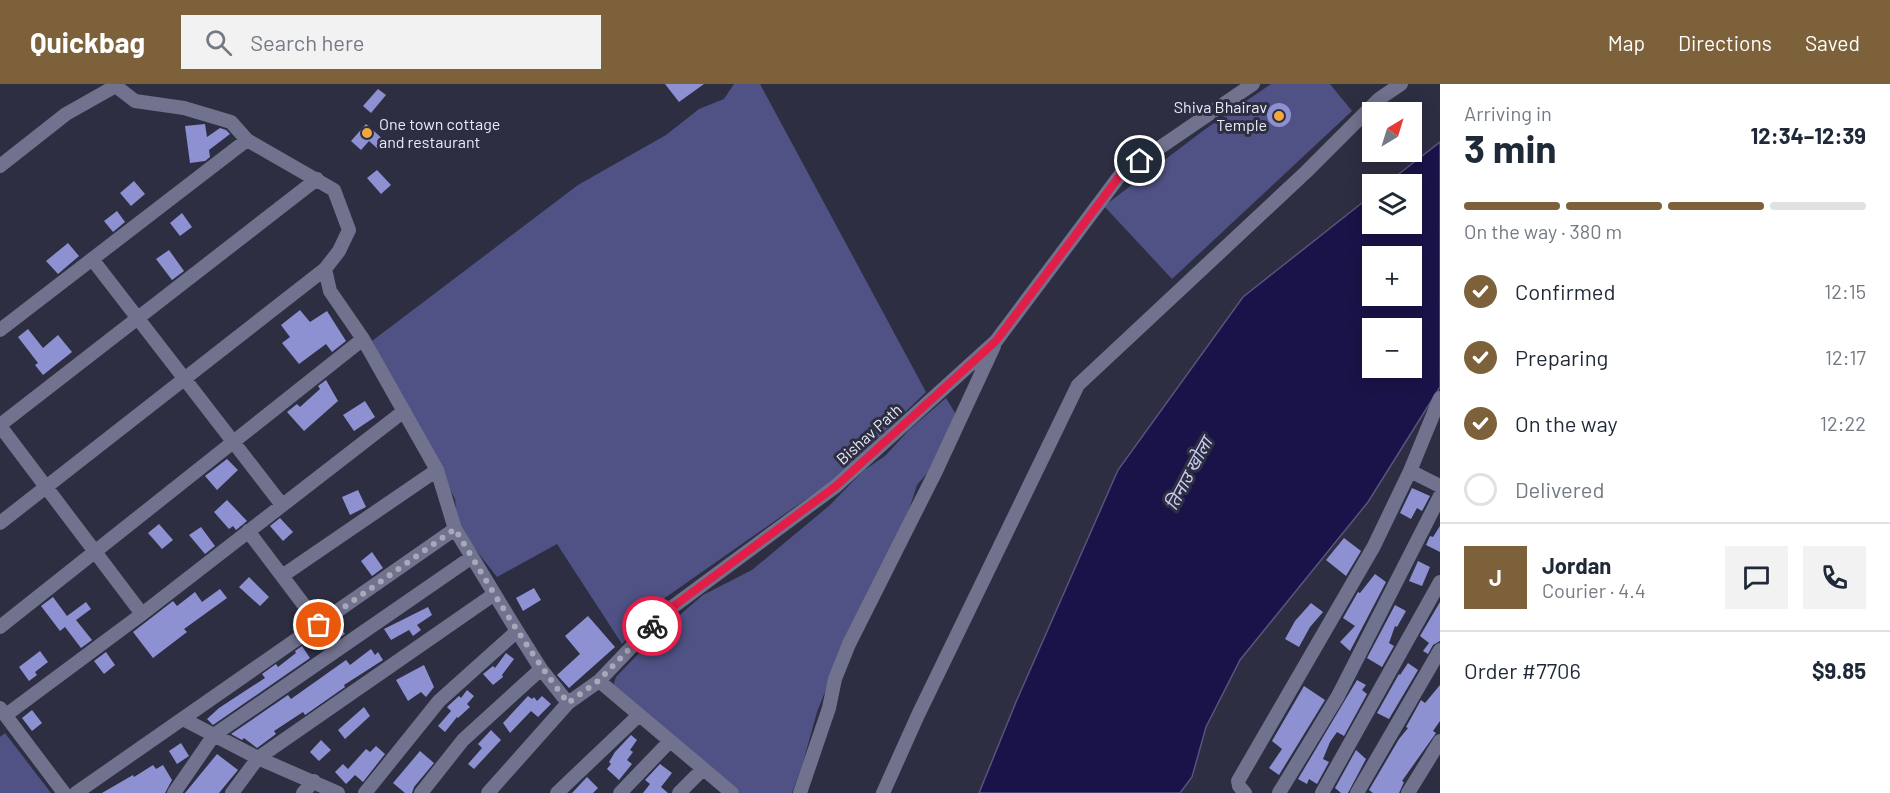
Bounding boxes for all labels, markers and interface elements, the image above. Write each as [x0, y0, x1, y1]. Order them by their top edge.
search box [181, 15, 601, 69]
text: Quickbag [30, 25, 145, 59]
icon: search [202, 26, 235, 59]
text: Search here [250, 29, 365, 55]
text: Map [1608, 30, 1645, 55]
text: Directions [1678, 30, 1772, 55]
text: Saved [1805, 30, 1860, 55]
place label: Shiva Bhairav Temple [1174, 97, 1267, 134]
text: Arriving in [1464, 101, 1552, 125]
north arrow [1362, 102, 1422, 162]
map controls [1362, 102, 1422, 378]
marker: Shiva Bhairav Temple [1272, 109, 1286, 123]
place label: One town cottage and restaurant [379, 114, 500, 151]
text: 12:34–12:39 [1751, 122, 1866, 148]
text: 3 min [1464, 124, 1557, 171]
marker: One town cottage and restaurant [360, 126, 374, 140]
pin [1114, 135, 1165, 186]
icon: home [1123, 144, 1156, 177]
button: layers [1362, 174, 1422, 234]
text: On the way · 380 m [1464, 219, 1622, 243]
button: + [1362, 246, 1422, 306]
icon: check [1464, 275, 1497, 308]
text: Confirmed [1515, 278, 1615, 304]
text: 12:15 [1824, 279, 1866, 303]
button: − [1362, 318, 1422, 378]
icon: check [1464, 341, 1497, 374]
text: Preparing [1515, 344, 1608, 370]
text: 12:17 [1825, 345, 1866, 369]
street label: Bishav Path [832, 399, 905, 468]
icon: check [1464, 407, 1497, 440]
text: On the way [1515, 410, 1618, 436]
text: 12:22 [1820, 411, 1866, 435]
water label: तिनाउ खोला [1160, 430, 1218, 514]
text: Delivered [1515, 476, 1604, 502]
button: chat [1725, 546, 1788, 609]
button: phone [1803, 546, 1866, 609]
text: Jordan [1542, 552, 1611, 578]
text: J [1489, 564, 1502, 590]
text: Courier · 4.4 [1542, 578, 1646, 602]
courier [622, 596, 682, 656]
pin [293, 599, 344, 650]
icon: bag [302, 608, 335, 641]
icon: bike [636, 610, 669, 643]
text: Order #7706 [1464, 657, 1581, 683]
text: $9.85 [1812, 657, 1866, 683]

